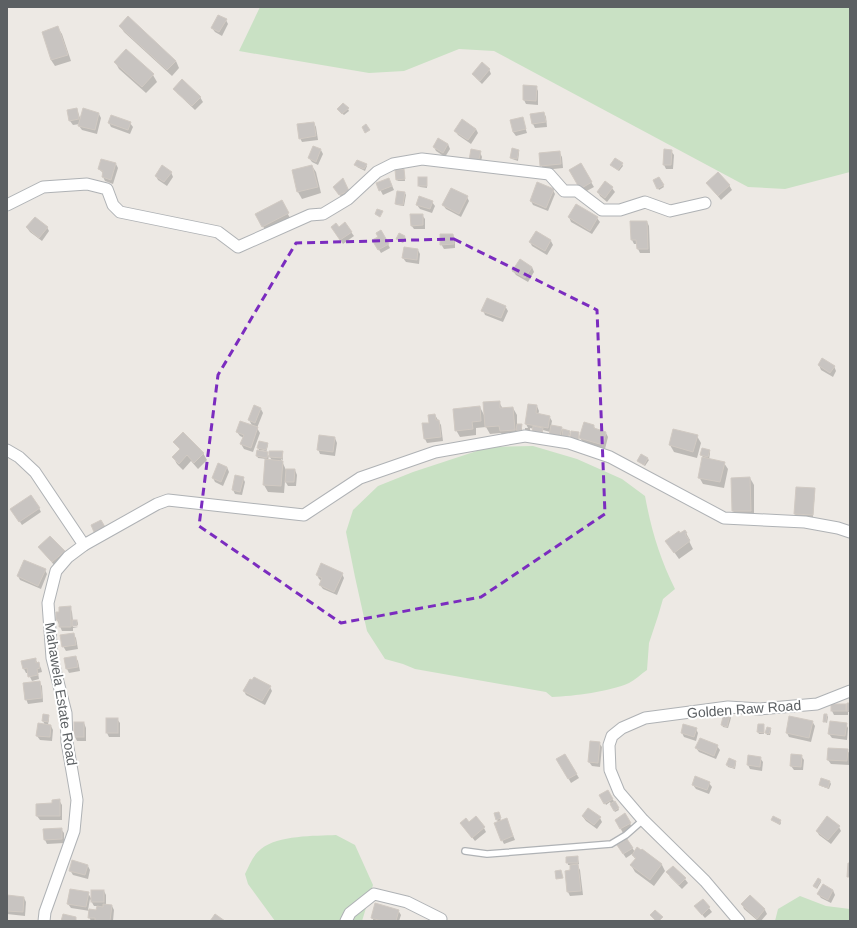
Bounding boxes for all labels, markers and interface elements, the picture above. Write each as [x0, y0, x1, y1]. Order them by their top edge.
street label: Mahawela Estate Road [42, 621, 80, 767]
street label: Golden Raw Road [686, 697, 802, 721]

